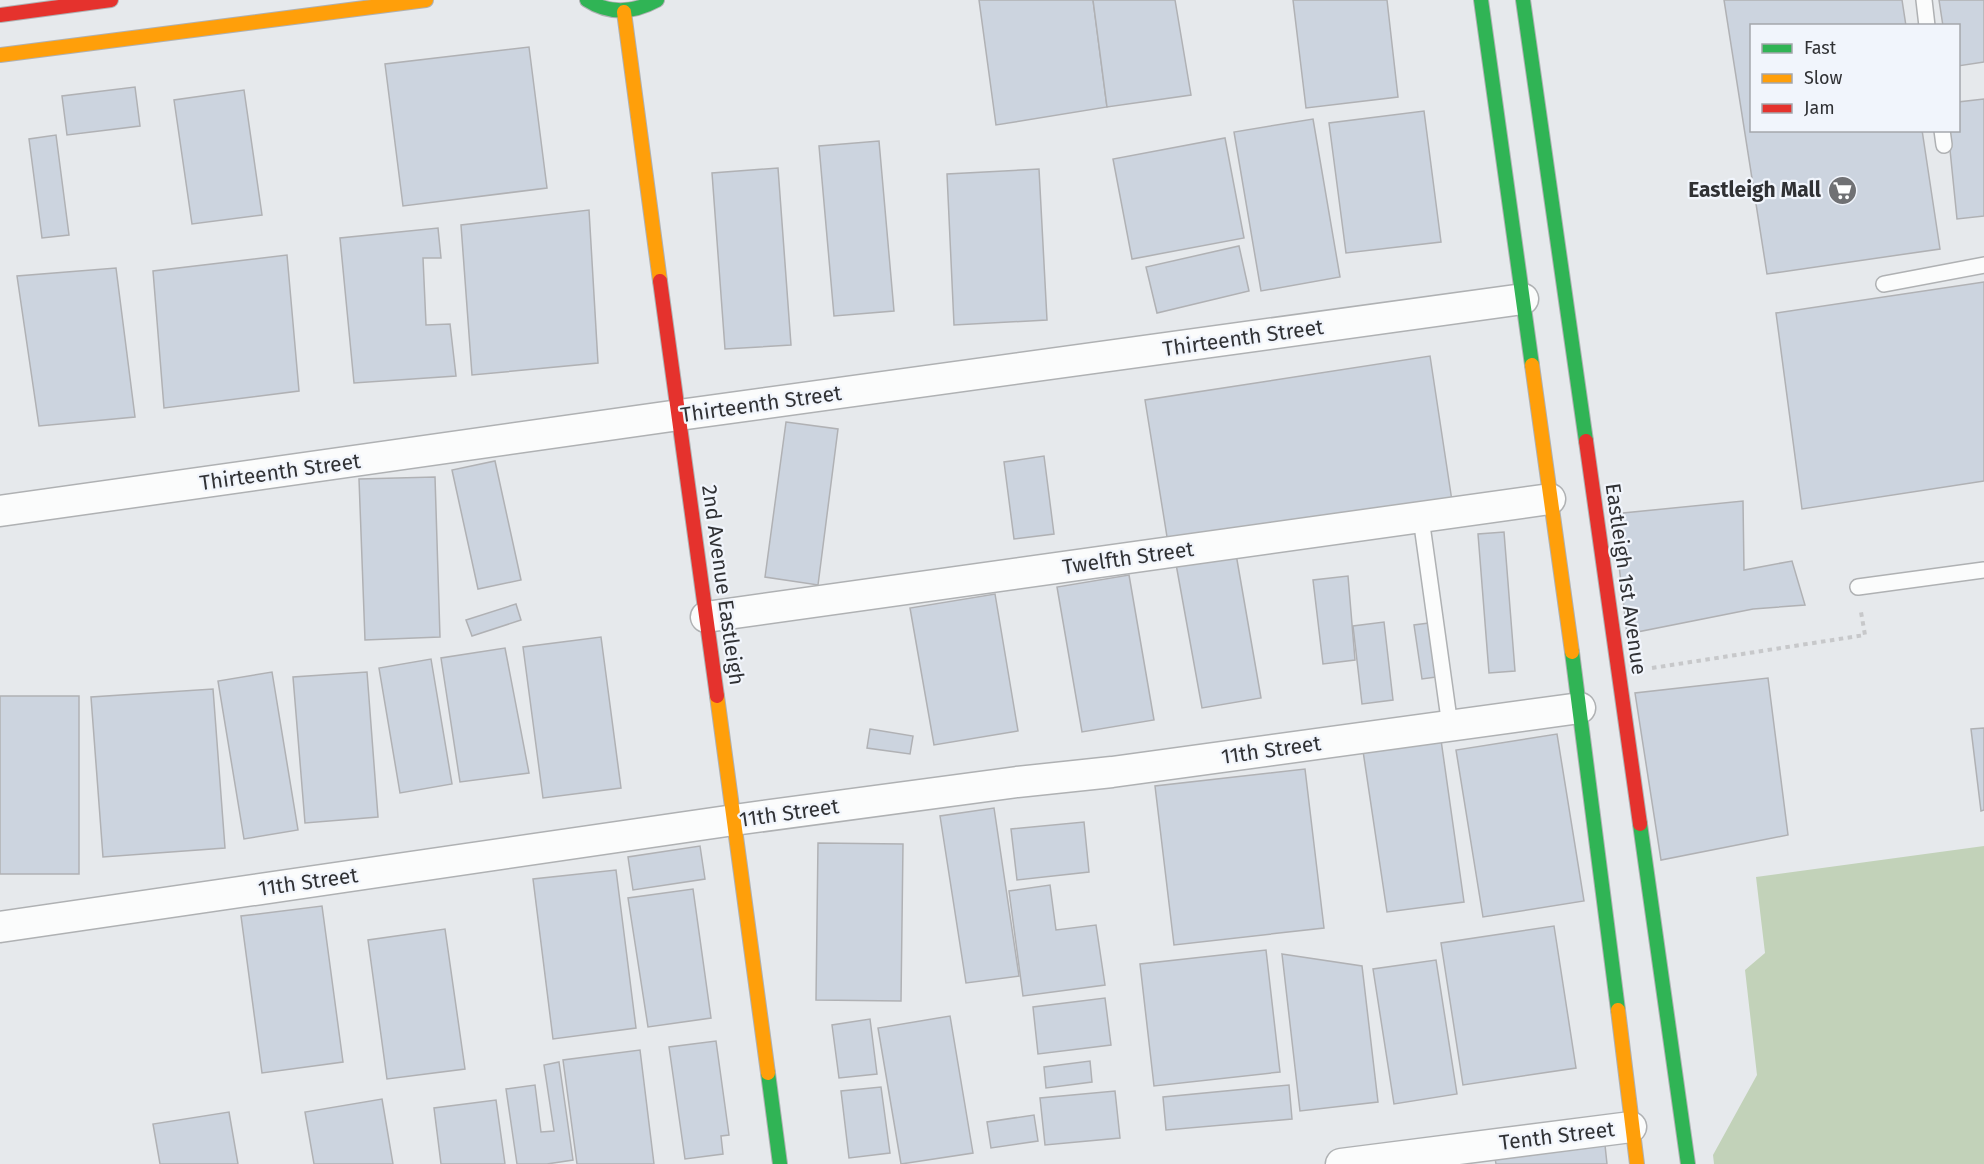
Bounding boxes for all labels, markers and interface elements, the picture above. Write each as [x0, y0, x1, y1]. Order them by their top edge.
legend [1750, 24, 1960, 132]
text: Fast [1804, 37, 1837, 59]
text: Slow [1804, 67, 1843, 89]
text: Jam [1804, 97, 1835, 119]
supermarket icon: Eastleigh Mall [1826, 174, 1858, 206]
place label: Eastleigh Mall [1688, 177, 1822, 203]
street label: Thirteenth Street [1161, 314, 1325, 362]
street label: Thirteenth Street [679, 380, 843, 428]
street label: Thirteenth Street [198, 448, 362, 496]
street label: Eastleigh 1st Avenue [1600, 481, 1652, 677]
street label: 2nd Avenue Eastleigh [696, 483, 750, 687]
street label: Twelfth Street [1061, 536, 1196, 580]
street label: 11th Street [1220, 730, 1323, 770]
street label: 11th Street [738, 793, 841, 833]
street label: 11th Street [257, 862, 360, 902]
street label: Tenth Street [1498, 1116, 1617, 1156]

